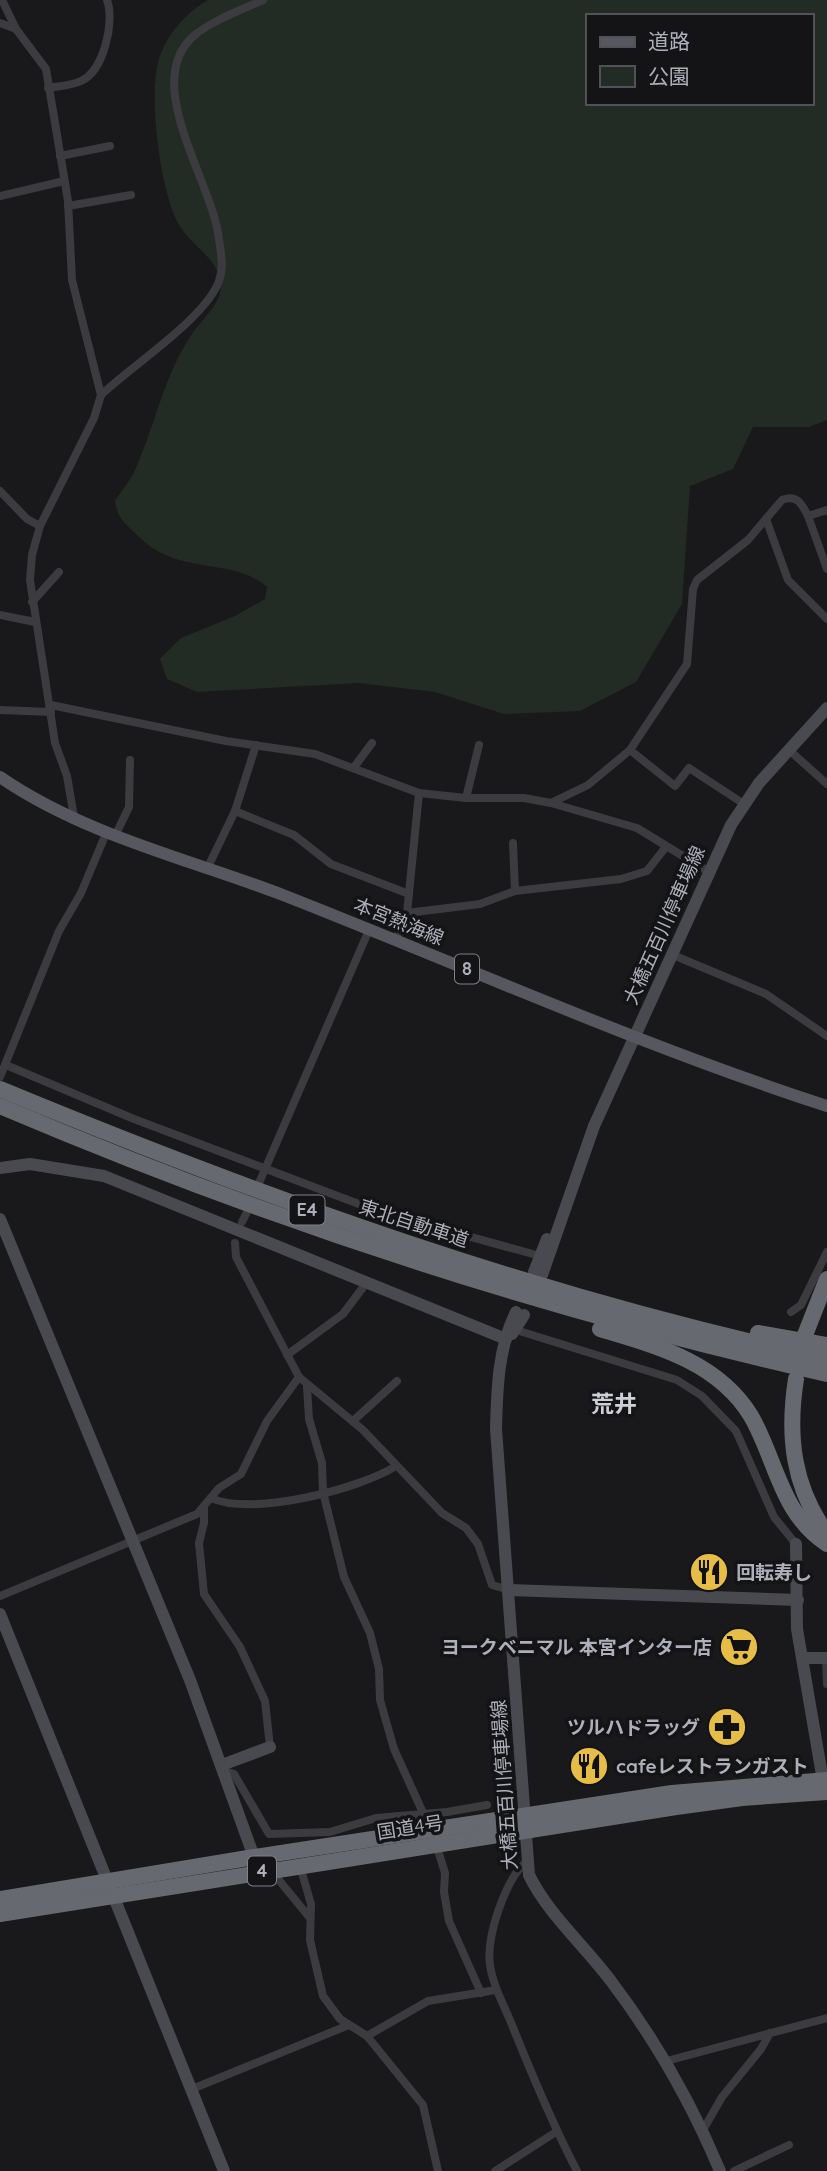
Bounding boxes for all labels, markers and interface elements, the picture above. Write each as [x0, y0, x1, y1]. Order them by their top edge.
legend [586, 14, 813, 105]
text: 道路 [648, 28, 690, 54]
text: 公園 [648, 63, 690, 89]
street label: 大橋五百川停車場線 [618, 842, 710, 1008]
street label: 本宮熱海線 [350, 892, 448, 950]
road number: 8 [455, 954, 479, 984]
street label: 東北自動車道 [356, 1194, 472, 1252]
road number: E4 [290, 1196, 324, 1224]
district label: 荒井 [591, 1389, 637, 1418]
restaurant icon: 回転寿し [688, 1551, 730, 1593]
place label: 回転寿し [736, 1560, 812, 1584]
supermarket icon: ヨークベニマル 本宮インター店 [718, 1626, 760, 1668]
place label: ヨークベニマル 本宮インター店 [441, 1635, 712, 1659]
street label: 大橋五百川停車場線 [486, 1699, 522, 1871]
pharmacy icon: ツルハドラッグ [706, 1706, 748, 1748]
place label: ツルハドラッグ [567, 1715, 700, 1739]
restaurant icon: cafeレストランガスト [568, 1745, 610, 1787]
place label: cafeレストランガスト [616, 1754, 809, 1778]
street label: 国道4号 [375, 1810, 445, 1844]
road number: 4 [248, 1856, 276, 1885]

